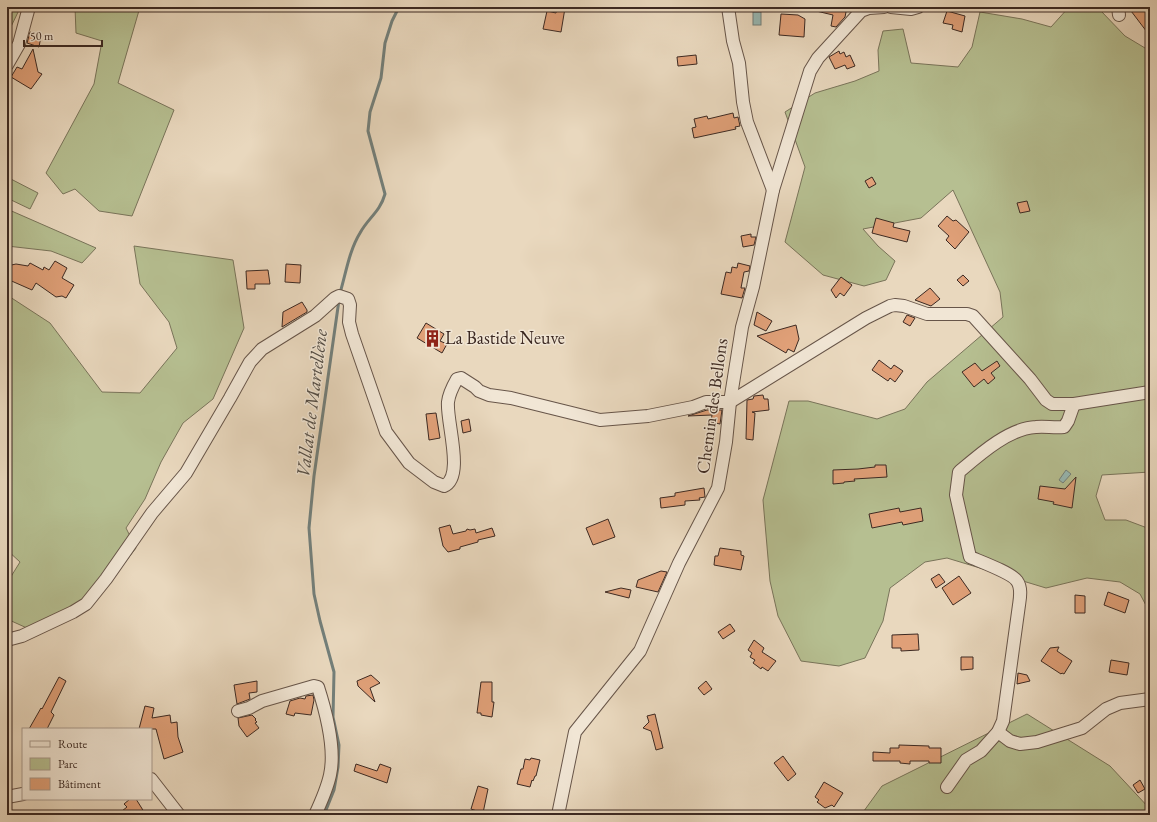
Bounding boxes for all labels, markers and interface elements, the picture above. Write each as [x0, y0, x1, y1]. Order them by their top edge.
scale bar [24, 22, 102, 48]
text: 50 m [30, 28, 54, 44]
place label: La Bastide Neuve [445, 326, 565, 349]
water label: Vallat de Martellène [290, 327, 333, 478]
building icon: La Bastide Neuve [422, 328, 442, 348]
street label: Chemin des Bellons [691, 337, 732, 475]
legend [22, 728, 152, 800]
text: Route [58, 736, 88, 752]
text: Parc [58, 756, 78, 772]
text: Bâtiment [58, 776, 101, 792]

